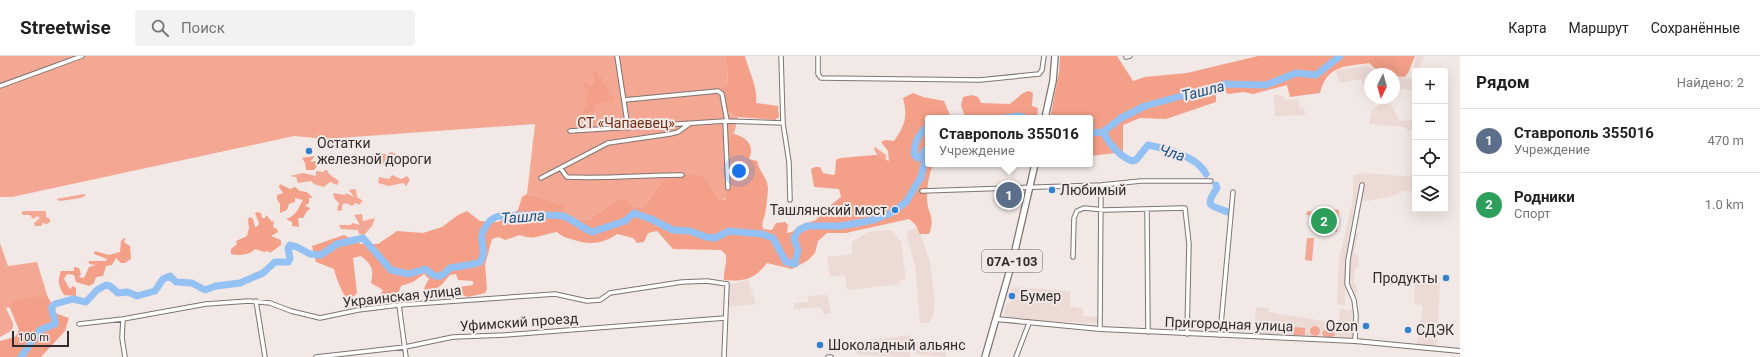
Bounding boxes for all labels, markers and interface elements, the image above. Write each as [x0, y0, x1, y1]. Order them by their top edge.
search box [135, 10, 415, 46]
text: Streetwise [20, 16, 111, 39]
icon: search [149, 17, 171, 39]
text: Поиск [181, 19, 225, 37]
text: Карта [1508, 20, 1547, 36]
text: Маршрут [1569, 20, 1629, 36]
text: Сохранённые [1651, 20, 1740, 36]
north arrow [1364, 68, 1400, 104]
map controls [1412, 68, 1448, 212]
button: + [1412, 68, 1448, 104]
text: Рядом [1476, 72, 1530, 92]
text: Найдено: 2 [1677, 75, 1744, 90]
water label: Ташла [1180, 77, 1227, 105]
button: − [1412, 104, 1448, 140]
park label: СТ «Чапаевец» [577, 115, 675, 131]
popup [925, 115, 1093, 167]
text: Ставрополь 355016 [1514, 124, 1654, 142]
text: Ставрополь 355016 [939, 125, 1079, 143]
text: 1 [1485, 133, 1493, 148]
text: 470 m [1707, 133, 1744, 148]
place label: Остатки железной дороги [317, 135, 432, 167]
button: locate [1412, 140, 1448, 176]
water label: Чла [1157, 141, 1187, 165]
text: Учреждение [1514, 142, 1590, 157]
text: Учреждение [939, 143, 1015, 158]
marker: Остатки железной дороги [304, 146, 314, 156]
your location [729, 161, 749, 181]
button: layers [1412, 176, 1448, 212]
pin: 1 [996, 180, 1022, 210]
place label: Любимый [1060, 182, 1126, 198]
marker: Любимый [1047, 185, 1057, 195]
text: Родники [1514, 188, 1575, 206]
text: 2 [1485, 197, 1493, 212]
text: 1.0 km [1705, 197, 1744, 212]
place label: Ташлянский мост [770, 202, 887, 218]
marker: Ташлянский мост [890, 205, 900, 215]
water label: Ташла [500, 206, 546, 228]
pin: 2 [1311, 206, 1337, 236]
text: Спорт [1514, 206, 1550, 221]
road number: 07А-103 [982, 250, 1042, 272]
place label: Продукты [1372, 270, 1438, 286]
marker: Продукты [1441, 273, 1451, 283]
street label: Украинская улица [342, 282, 462, 310]
place label: Бумер [1020, 288, 1061, 304]
marker: Бумер [1007, 291, 1017, 301]
street label: Уфимский проезд [459, 310, 579, 334]
street label: Пригородная улица [1164, 314, 1294, 334]
place label: Ozon [1326, 318, 1358, 334]
marker: Ozon [1361, 321, 1371, 331]
place label: СДЭК [1416, 322, 1454, 338]
marker: СДЭК [1403, 325, 1413, 335]
scale bar [12, 329, 69, 348]
text: 100 m [18, 331, 49, 344]
place label: Шоколадный альянс [828, 337, 966, 353]
marker: Шоколадный альянс [815, 340, 825, 350]

